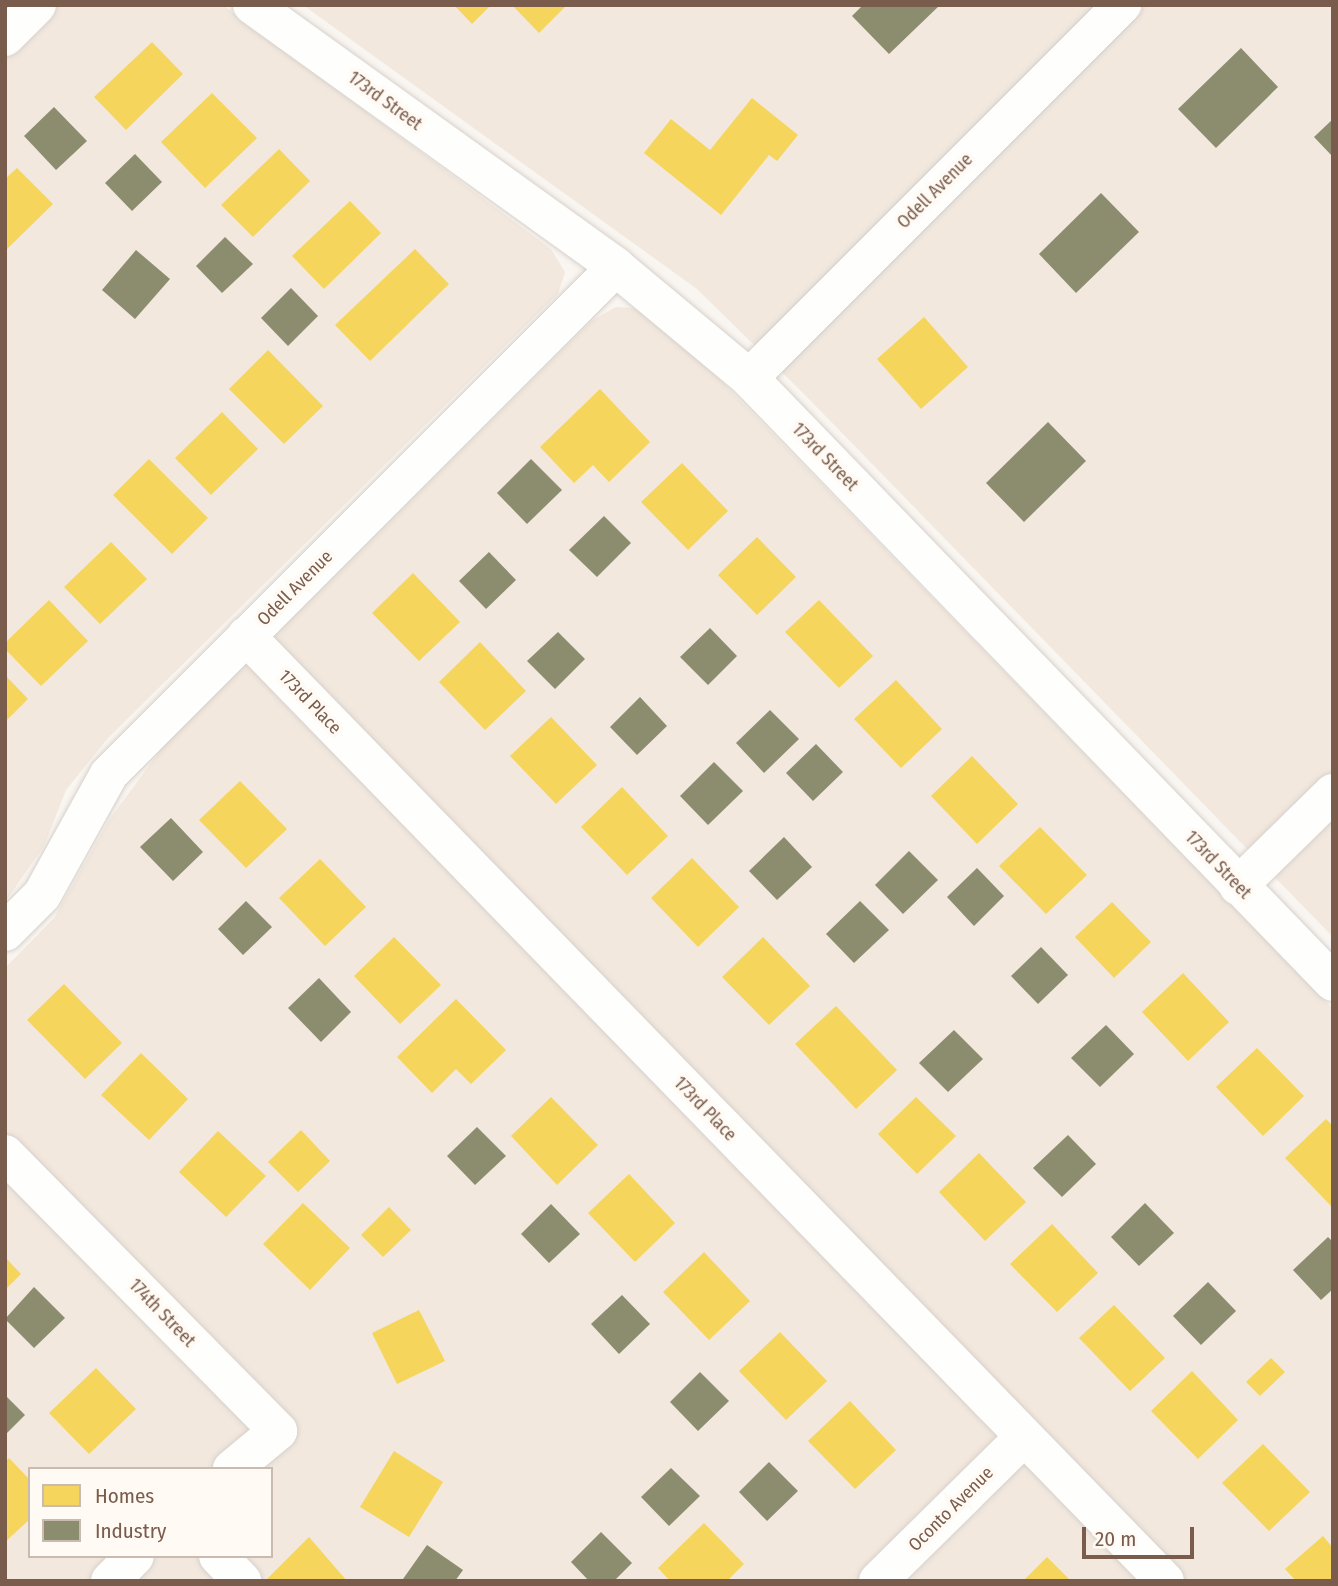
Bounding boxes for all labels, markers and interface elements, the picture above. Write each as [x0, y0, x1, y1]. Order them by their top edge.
street label: 173rd Street [344, 67, 426, 135]
street label: Odell Avenue [893, 149, 977, 233]
street label: 173rd Street [787, 418, 863, 496]
street label: Odell Avenue [253, 546, 337, 630]
street label: 173rd Place [274, 665, 346, 739]
street label: 173rd Street [1180, 826, 1256, 904]
street label: 173rd Place [669, 1072, 741, 1146]
street label: 174th Street [124, 1274, 200, 1352]
street label: Oconto Avenue [904, 1462, 998, 1556]
legend [28, 1467, 273, 1558]
text: Homes [95, 1483, 154, 1509]
scale bar [1086, 1512, 1198, 1556]
text: Industry [95, 1518, 166, 1544]
text: 20 m [1095, 1526, 1136, 1552]

